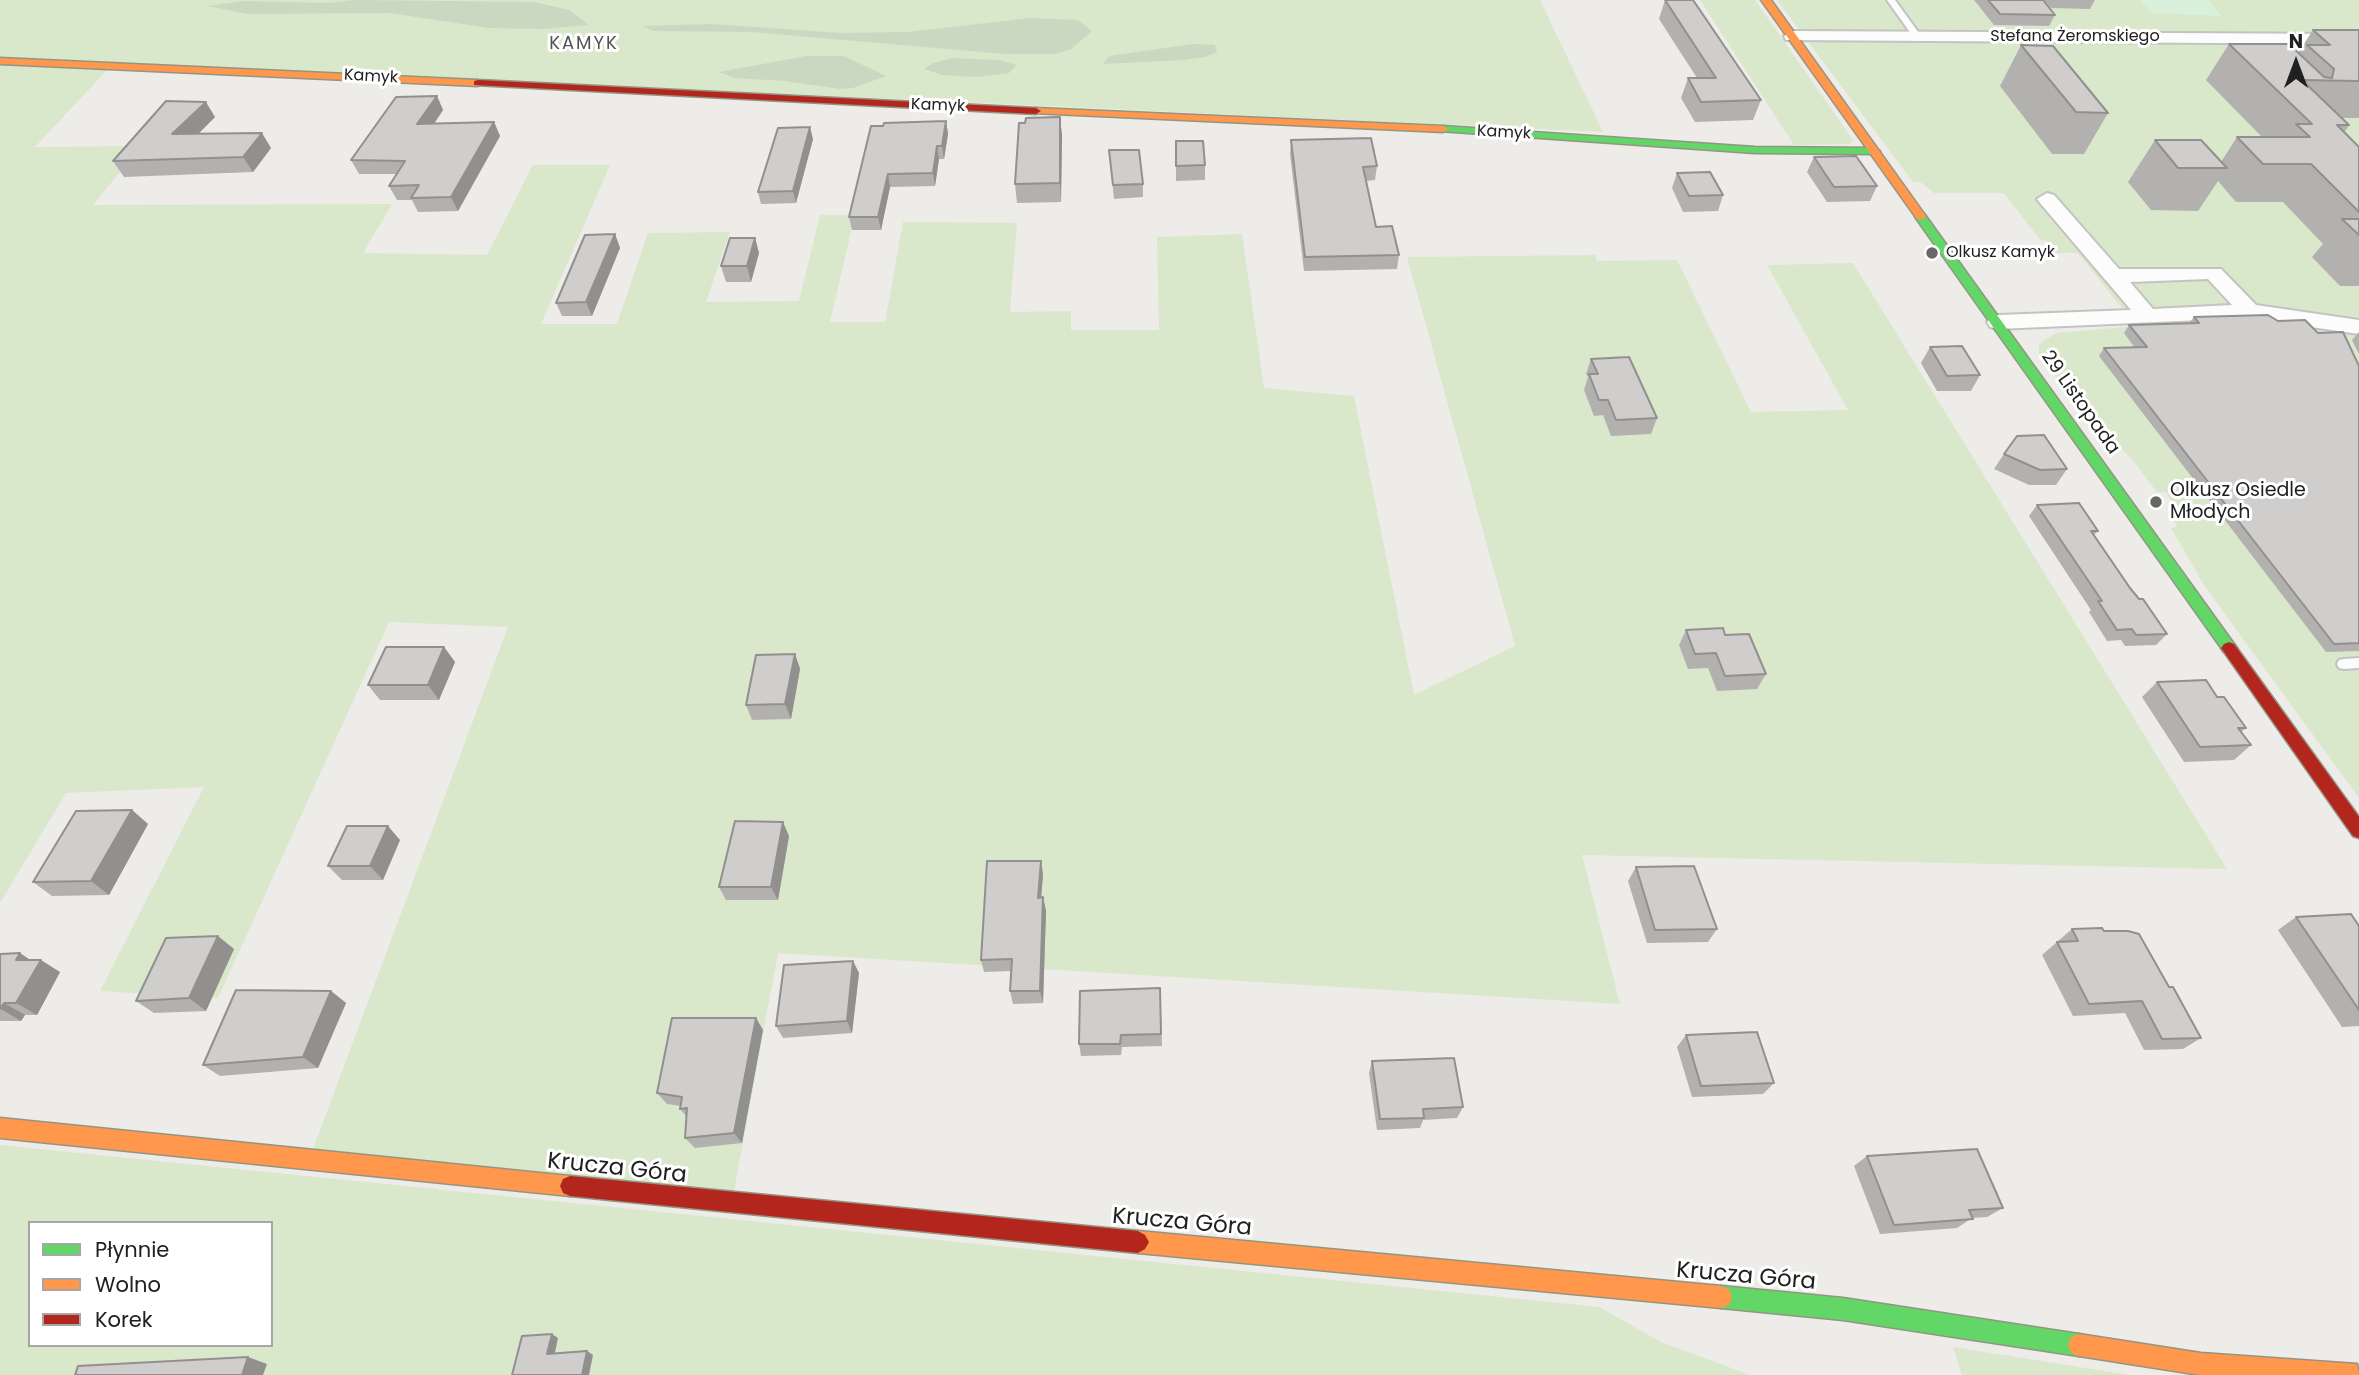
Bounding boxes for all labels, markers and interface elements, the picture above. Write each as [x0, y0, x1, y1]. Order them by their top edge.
street label: Stefana Żeromskiego [1990, 27, 2160, 47]
north arrow [2261, 28, 2331, 98]
text: N [2289, 28, 2303, 55]
district label: KAMYK [550, 33, 618, 55]
street label: Kamyk [343, 66, 399, 88]
street label: Kamyk [911, 95, 965, 117]
street label: Kamyk [1476, 122, 1532, 144]
place label: Olkusz Kamyk [1946, 243, 2055, 263]
marker: Olkusz Kamyk [1924, 245, 1940, 261]
street label: 29 Listopada [2036, 347, 2124, 459]
place label: Olkusz Osiedle Młodych [2170, 480, 2306, 524]
marker: Olkusz Osiedle Młodych [2148, 494, 2164, 510]
street label: Krucza Góra [546, 1148, 688, 1190]
street label: Krucza Góra [1111, 1203, 1253, 1243]
legend [28, 1221, 273, 1347]
text: Płynnie [95, 1235, 169, 1264]
street label: Krucza Góra [1675, 1257, 1817, 1297]
text: Wolno [95, 1270, 161, 1299]
text: Korek [95, 1305, 153, 1334]

